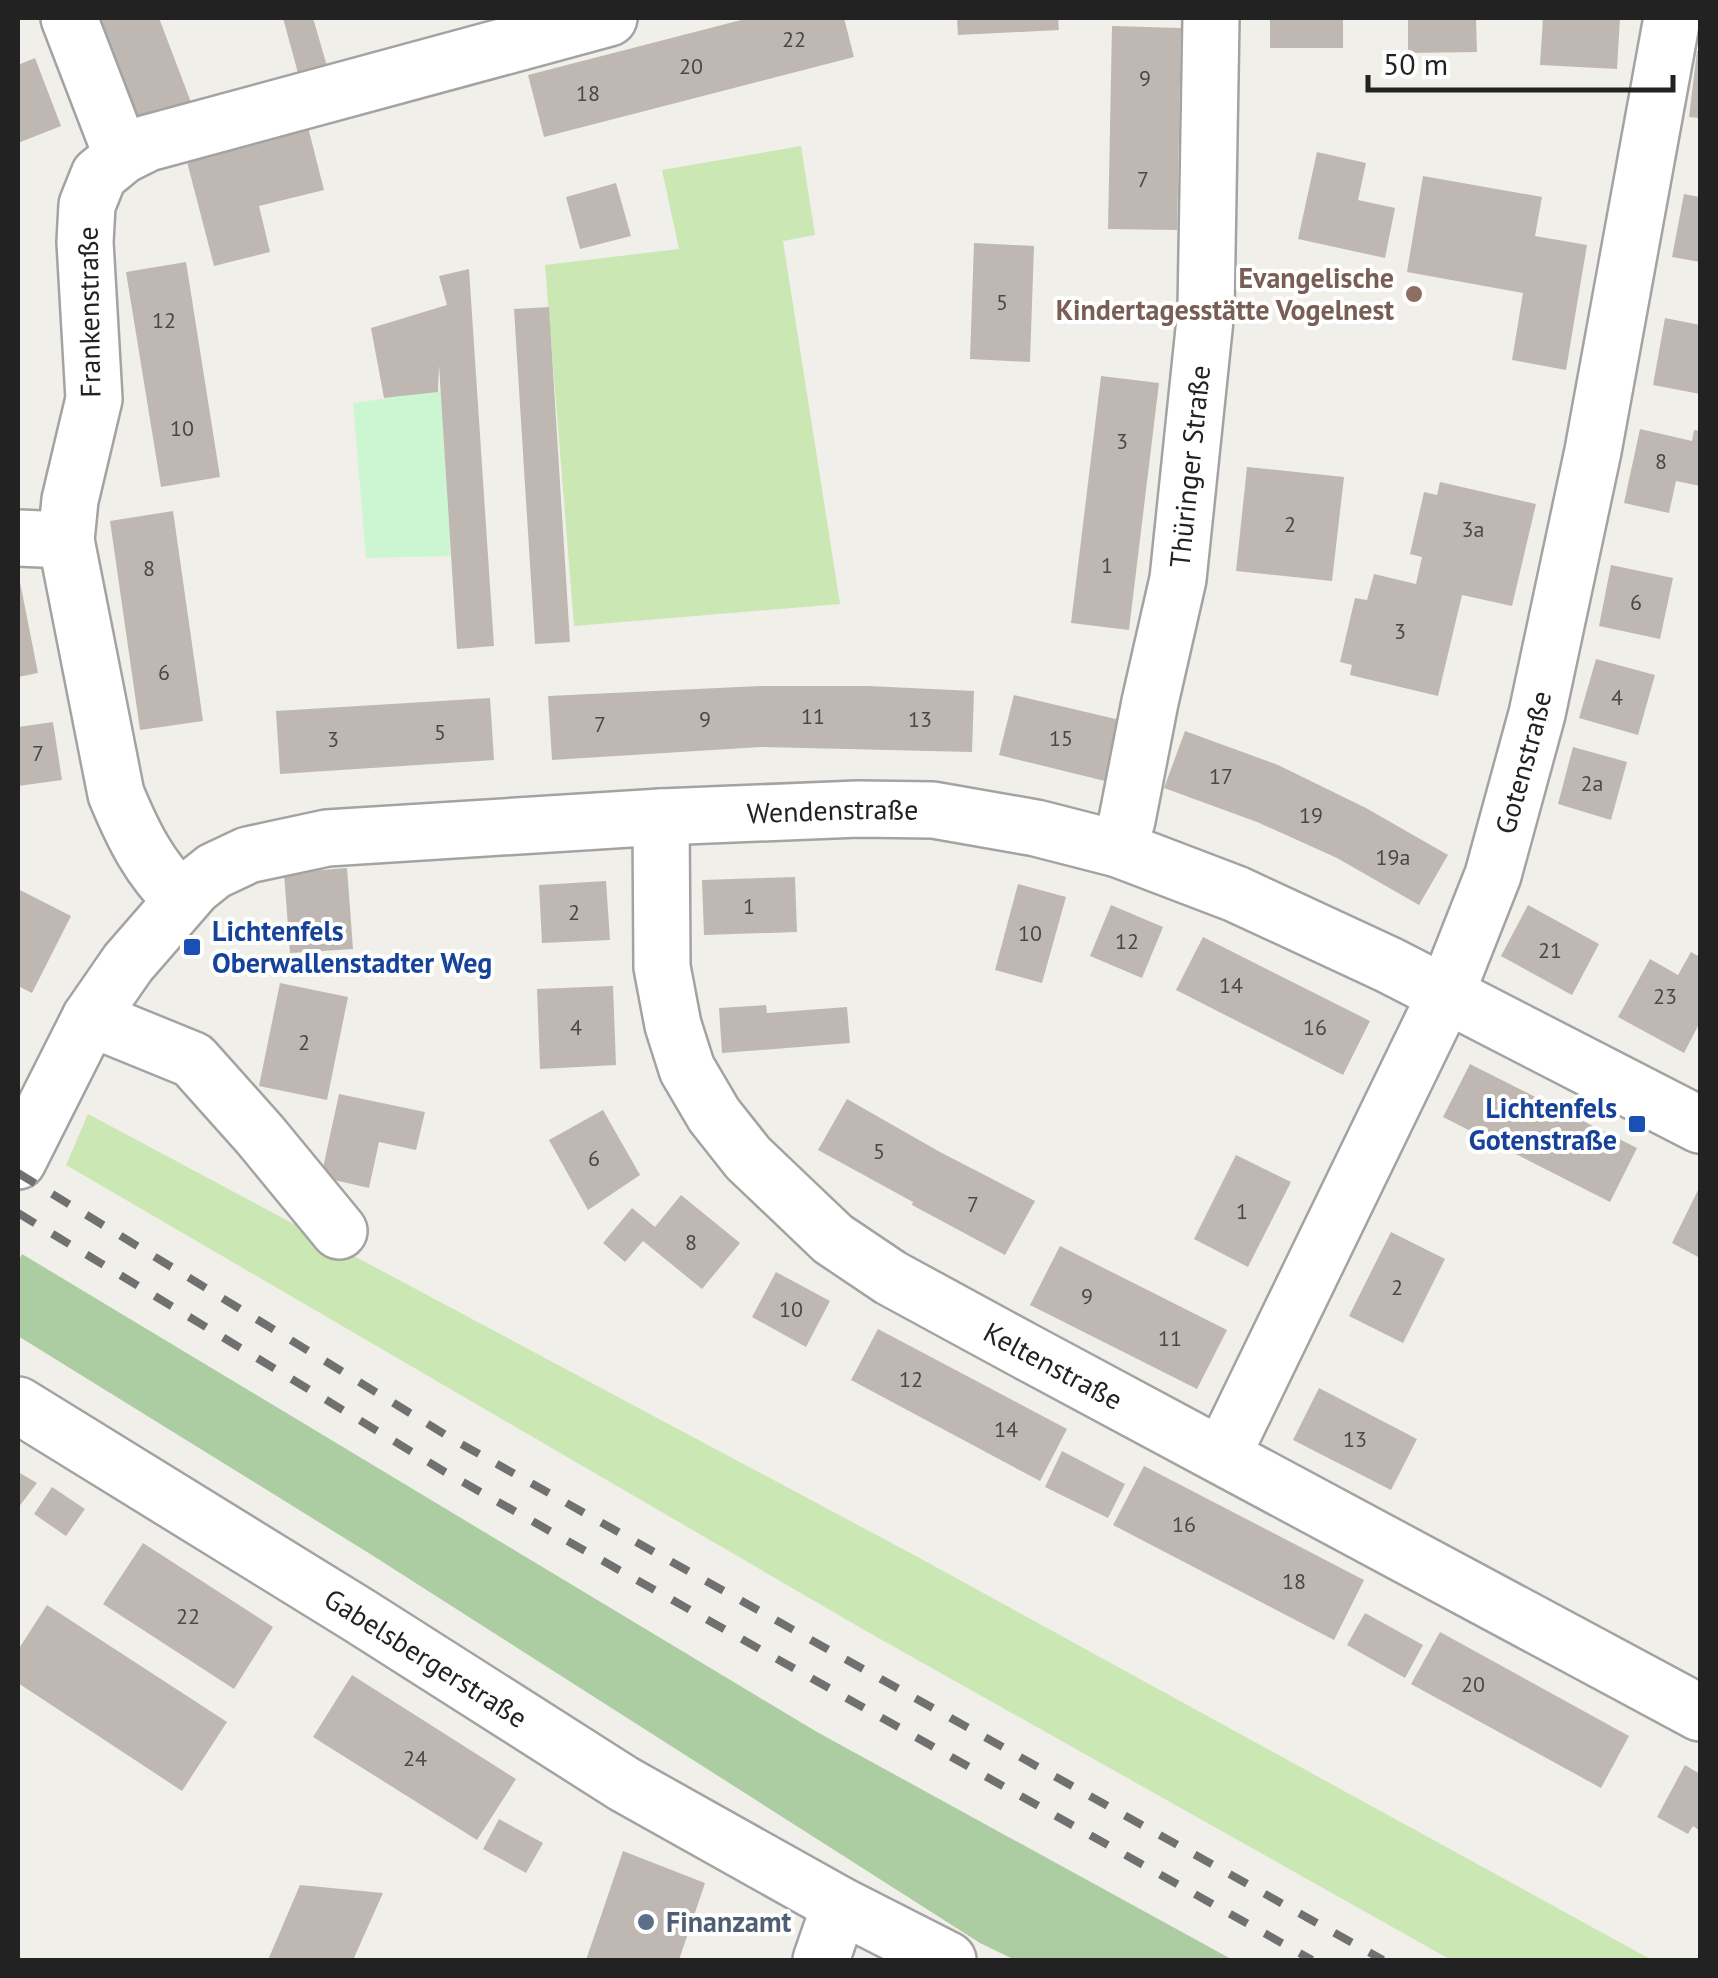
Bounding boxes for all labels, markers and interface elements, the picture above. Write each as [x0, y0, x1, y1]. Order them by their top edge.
house number: 22 [782, 25, 806, 53]
scale bar [1368, 30, 1673, 92]
text: 50 m [1383, 44, 1448, 83]
house number: 20 [679, 52, 703, 80]
house number: 9 [1139, 64, 1151, 92]
house number: 18 [576, 79, 600, 107]
house number: 7 [1137, 165, 1149, 193]
street label: Frankenstraße [69, 226, 108, 398]
place label: Evangelische Kindertagesstätte Vogelnest [1056, 259, 1394, 328]
marker: Evangelische Kindertagesstätte Vogelnest [1403, 283, 1425, 305]
house number: 5 [996, 288, 1008, 316]
house number: 12 [152, 306, 176, 334]
street label: Thüringer Straße [1160, 363, 1218, 569]
house number: 10 [170, 414, 194, 442]
house number: 3 [1116, 427, 1128, 455]
house number: 8 [1655, 447, 1667, 475]
house number: 2 [1284, 510, 1296, 538]
house number: 3a [1462, 515, 1484, 543]
house number: 1 [1101, 551, 1113, 579]
house number: 8 [143, 554, 155, 582]
house number: 6 [1630, 588, 1642, 616]
house number: 3 [1394, 617, 1406, 645]
house number: 6 [158, 658, 170, 686]
house number: 4 [1611, 683, 1623, 711]
street label: Gotenstraße [1486, 688, 1559, 838]
house number: 11 [801, 702, 825, 730]
house number: 9 [699, 705, 711, 733]
house number: 13 [908, 705, 932, 733]
house number: 7 [594, 710, 606, 738]
house number: 5 [434, 718, 446, 746]
house number: 15 [1049, 724, 1073, 752]
house number: 3 [327, 725, 339, 753]
house number: 7 [32, 739, 44, 767]
house number: 17 [1209, 762, 1233, 790]
house number: 2a [1581, 769, 1603, 797]
street label: Wendenstraße [746, 790, 919, 832]
house number: 19 [1299, 801, 1323, 829]
house number: 19a [1376, 843, 1410, 871]
house number: 1 [743, 892, 755, 920]
house number: 2 [568, 898, 580, 926]
place label: Lichtenfels Oberwallenstadter Weg [212, 912, 492, 981]
house number: 10 [1018, 919, 1042, 947]
house number: 12 [1115, 927, 1139, 955]
marker: Lichtenfels Oberwallenstadter Weg [181, 936, 203, 958]
house number: 21 [1538, 936, 1562, 964]
house number: 14 [1219, 971, 1243, 999]
house number: 23 [1653, 982, 1677, 1010]
house number: 4 [570, 1013, 582, 1041]
house number: 16 [1303, 1013, 1327, 1041]
house number: 2 [298, 1028, 310, 1056]
place label: Lichtenfels Gotenstraße [1469, 1089, 1617, 1158]
marker: Lichtenfels Gotenstraße [1626, 1113, 1648, 1135]
house number: 5 [873, 1137, 885, 1165]
house number: 6 [588, 1144, 600, 1172]
house number: 7 [967, 1190, 979, 1218]
house number: 1 [1236, 1197, 1248, 1225]
house number: 8 [685, 1228, 697, 1256]
house number: 2 [1391, 1273, 1403, 1301]
house number: 9 [1081, 1282, 1093, 1310]
house number: 10 [779, 1295, 803, 1323]
street label: Keltenstraße [977, 1313, 1129, 1418]
house number: 11 [1158, 1324, 1182, 1352]
house number: 12 [899, 1365, 923, 1393]
house number: 14 [994, 1415, 1018, 1443]
house number: 13 [1343, 1425, 1367, 1453]
house number: 16 [1172, 1510, 1196, 1538]
house number: 18 [1282, 1567, 1306, 1595]
street label: Gabelsbergerstraße [318, 1580, 535, 1736]
house number: 22 [176, 1602, 200, 1630]
house number: 20 [1461, 1670, 1485, 1698]
house number: 24 [403, 1744, 427, 1772]
place label: Finanzamt [666, 1903, 791, 1940]
marker: Finanzamt [635, 1911, 657, 1933]

